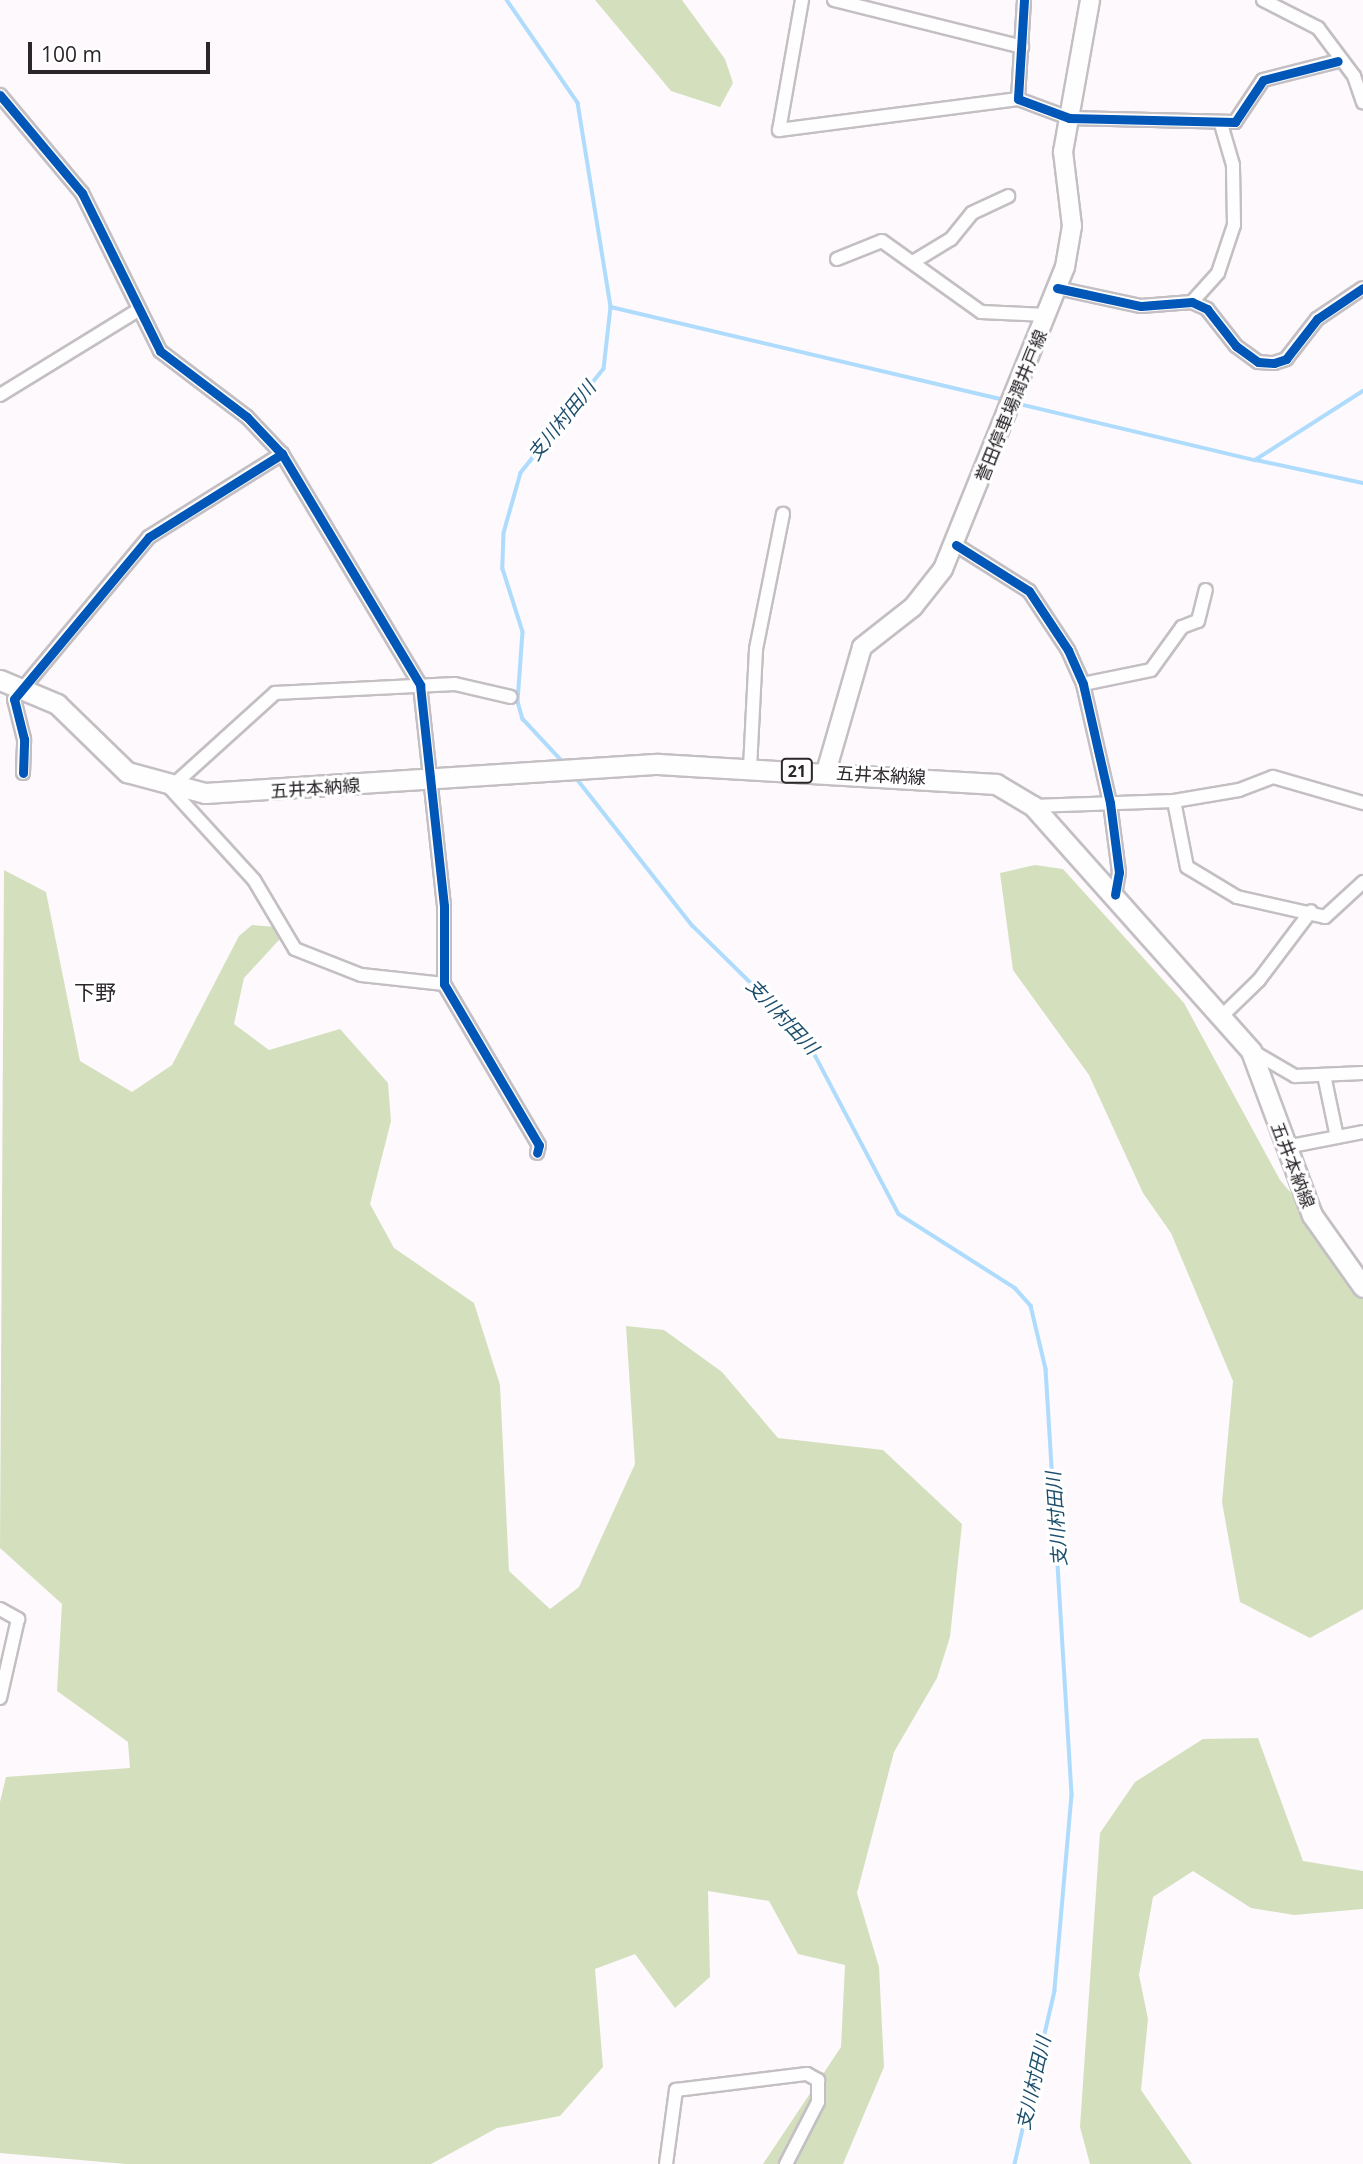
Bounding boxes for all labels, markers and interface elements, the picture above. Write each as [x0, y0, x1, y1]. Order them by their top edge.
scale bar [32, 28, 214, 72]
text: 100 m [41, 40, 102, 68]
street label: 誉田停車場潤井戸線 [971, 327, 1051, 485]
water label: 支川村田川 [523, 377, 601, 465]
road number: 21 [780, 758, 814, 784]
street label: 五井本納線 [835, 762, 927, 788]
street label: 五井本納線 [269, 774, 361, 802]
water label: 支川村田川 [741, 974, 823, 1060]
district label: 下野 [74, 979, 116, 1005]
street label: 五井本納線 [1267, 1119, 1319, 1211]
water label: 支川村田川 [1042, 1471, 1072, 1567]
water label: 支川村田川 [1012, 2034, 1056, 2132]

